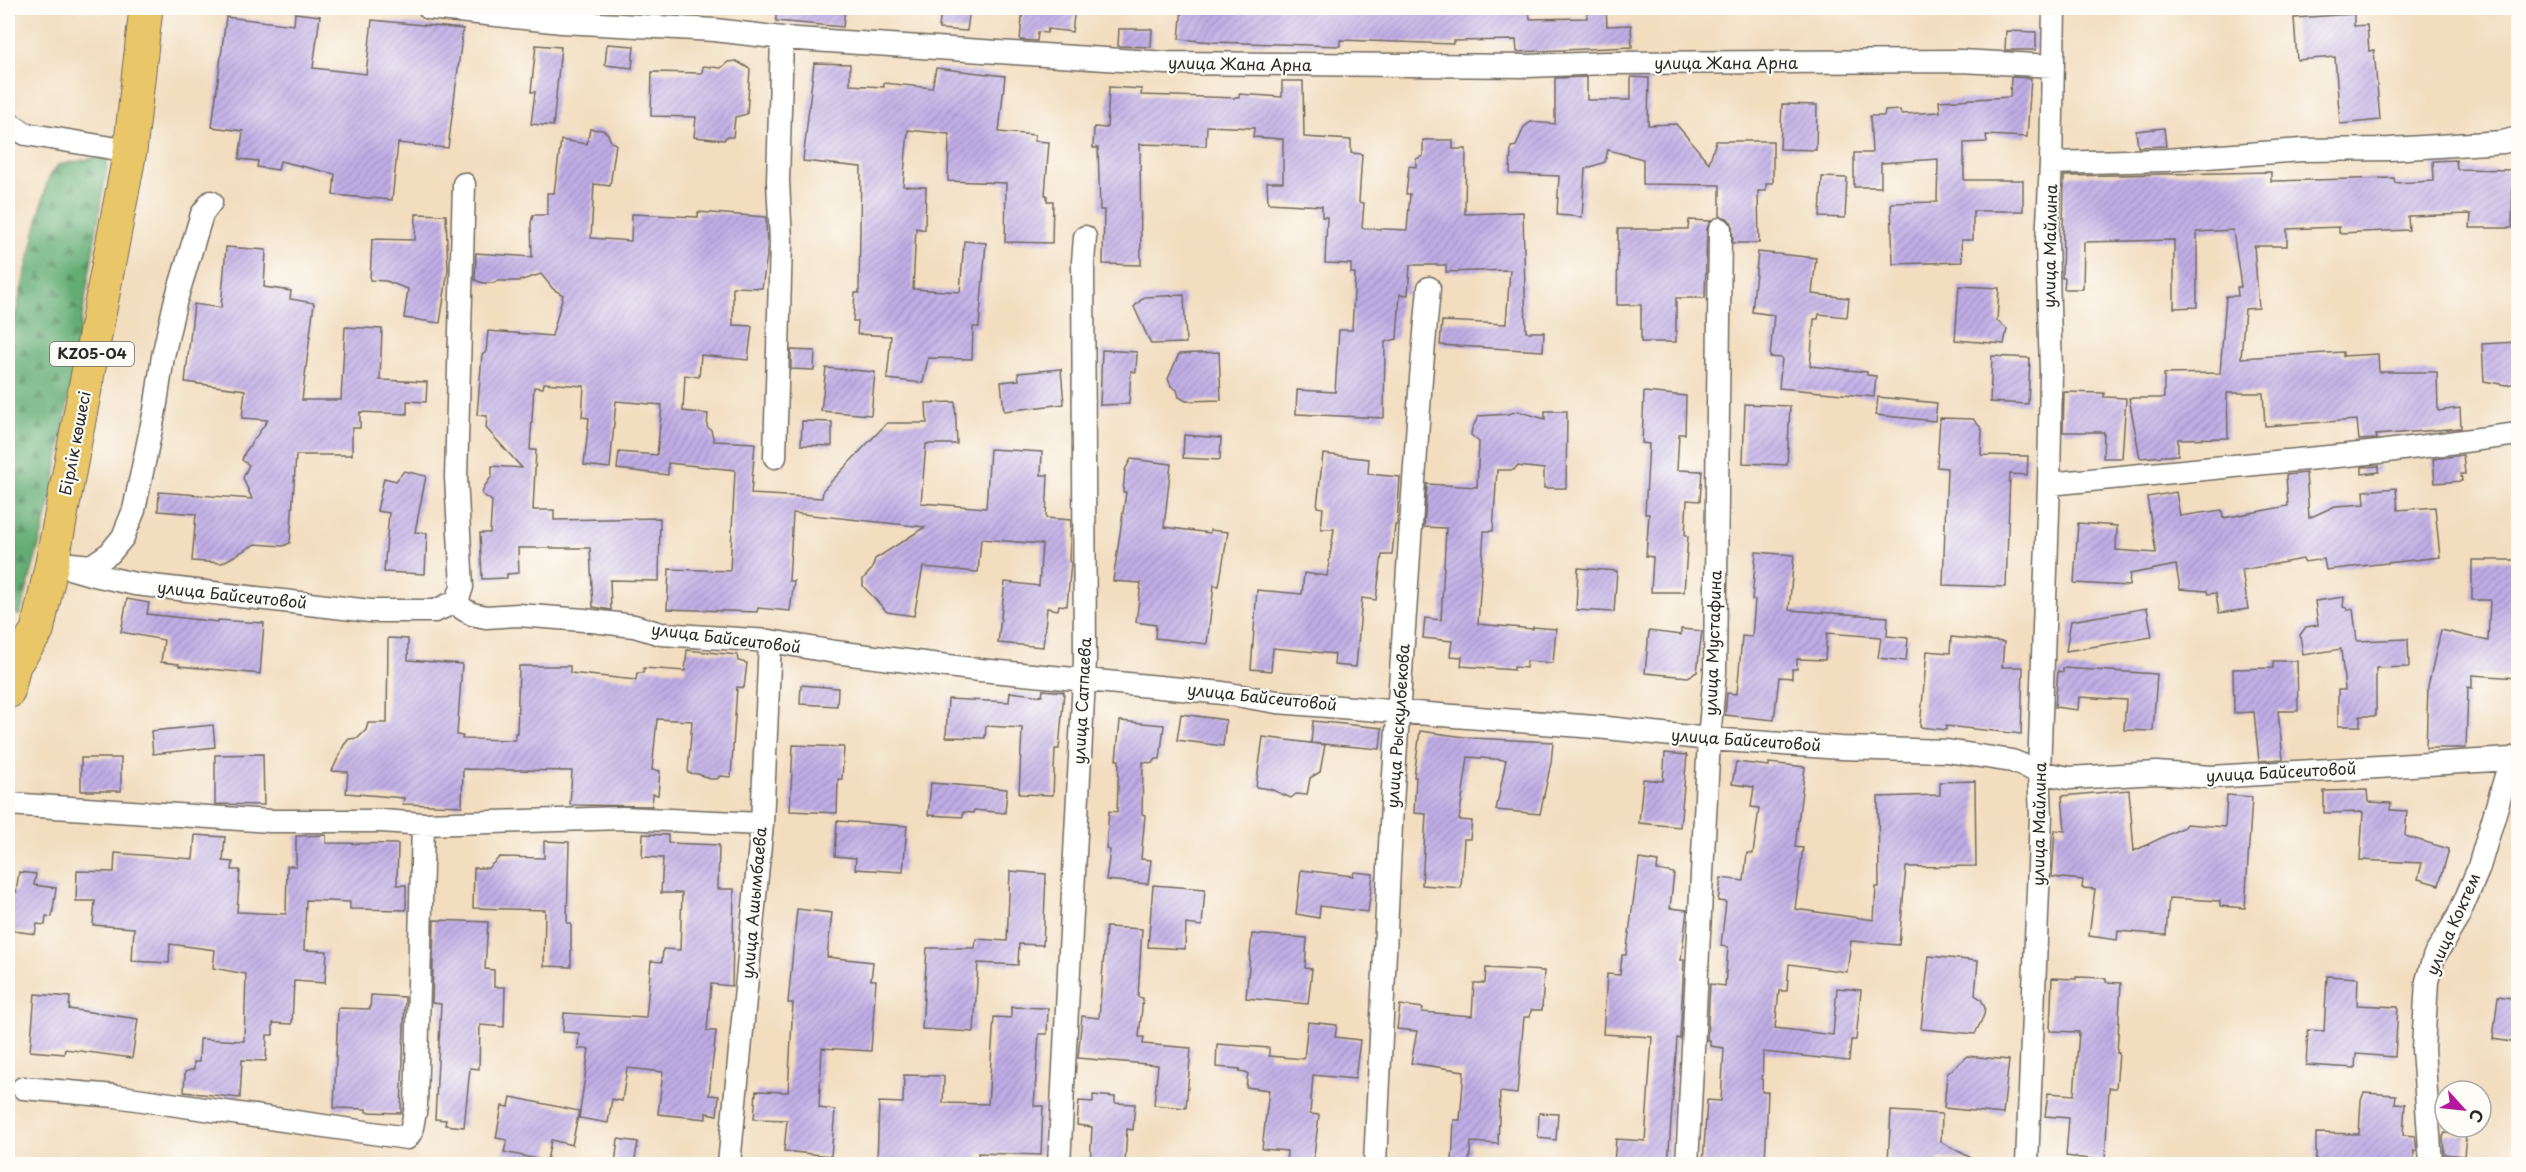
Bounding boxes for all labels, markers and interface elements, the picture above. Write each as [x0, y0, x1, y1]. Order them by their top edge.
street label: улица Жана Арна [1168, 50, 1312, 76]
street label: улица Жана Арна [1654, 50, 1798, 74]
street label: улица Майлина [2036, 184, 2062, 308]
road number: KZ05-04 [50, 342, 134, 366]
street label: Бірлік көшесі [52, 389, 96, 497]
street label: улица Мустафина [1697, 570, 1727, 716]
street label: улица Байсеитовой [156, 574, 308, 614]
street label: улица Байсеитовой [650, 616, 802, 658]
street label: улица Сатпаева [1066, 637, 1096, 765]
street label: улица Рыскулбекова [1379, 643, 1415, 809]
street label: улица Байсеитовой [1186, 676, 1338, 716]
street label: улица Байсеитовой [1670, 722, 1822, 756]
street label: улица Байсеитовой [2205, 755, 2357, 787]
street label: улица Майлина [2025, 762, 2051, 886]
street label: улица Ашымбаева [734, 826, 772, 980]
street label: улица Коктем [2419, 869, 2485, 978]
north arrow [2433, 1079, 2493, 1139]
text: С [2464, 1105, 2491, 1127]

